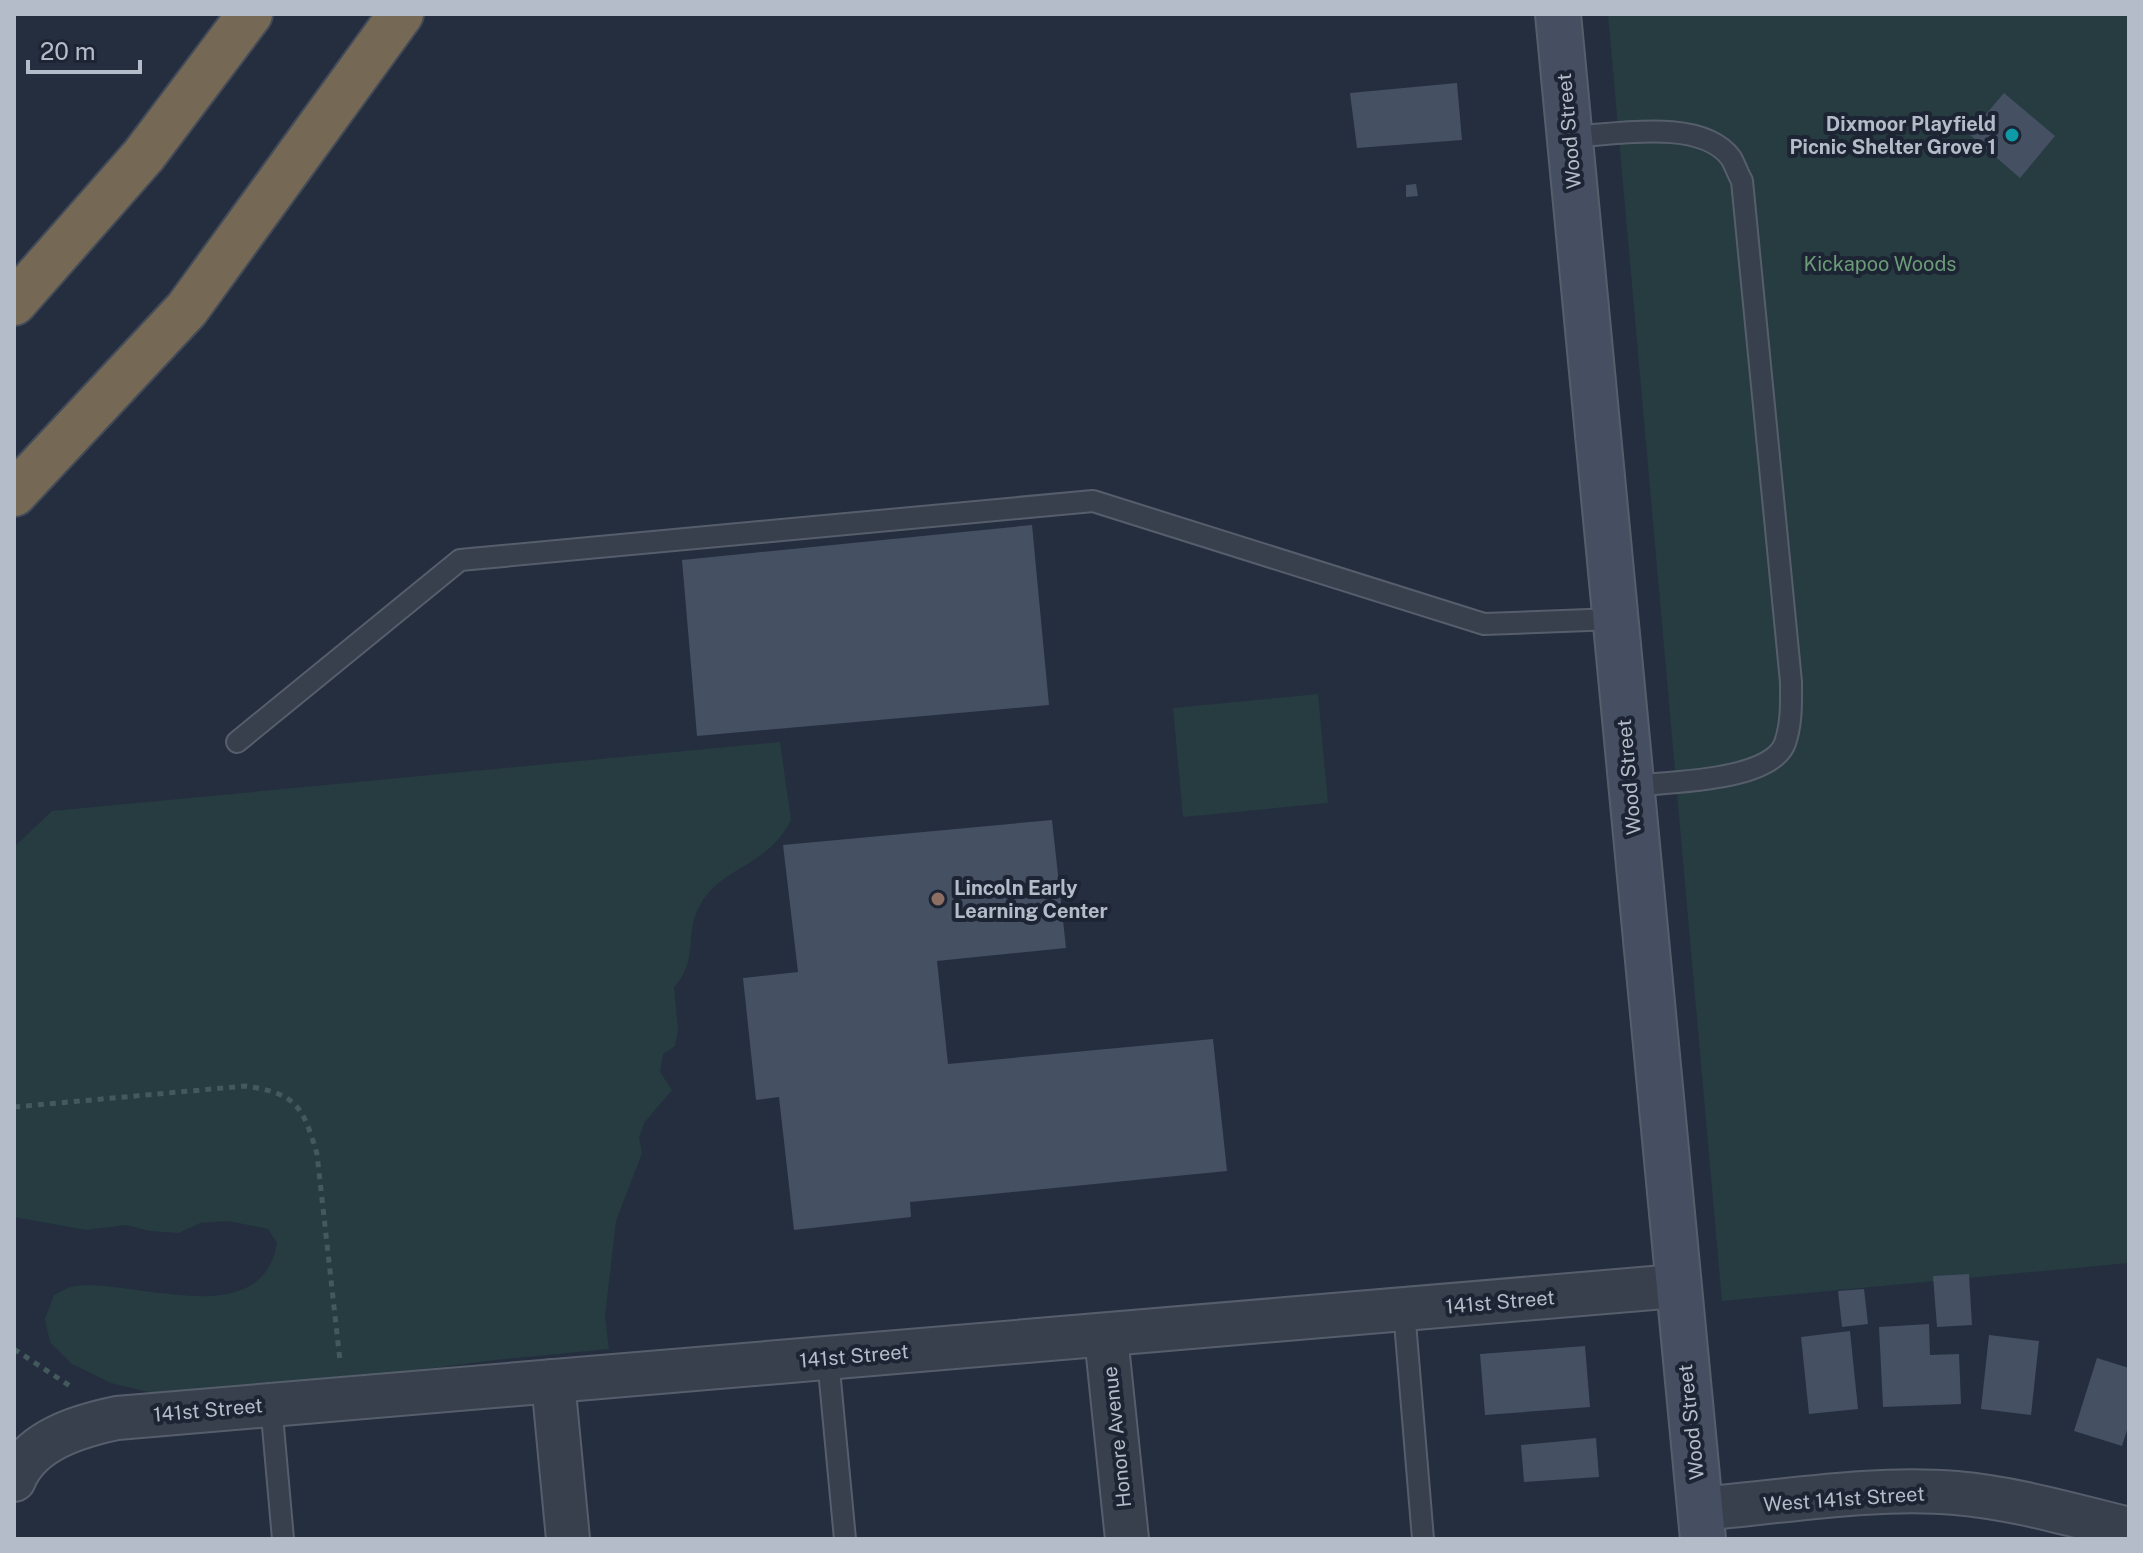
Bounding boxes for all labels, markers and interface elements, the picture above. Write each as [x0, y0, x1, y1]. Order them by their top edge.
scale bar [28, 24, 140, 74]
text: 20 m [40, 37, 96, 65]
street label: Wood Street [1552, 72, 1586, 190]
place label: Dixmoor Playfield Picnic Shelter Grove 1 [1790, 112, 1996, 159]
marker: Dixmoor Playfield Picnic Shelter Grove 1 [2003, 126, 2021, 144]
park label: Kickapoo Woods [1804, 252, 1956, 276]
street label: Wood Street [1612, 718, 1646, 836]
place label: Lincoln Early Learning Center [954, 876, 1108, 923]
marker: Lincoln Early Learning Center [929, 890, 947, 908]
street label: 141st Street [1444, 1285, 1556, 1319]
street label: 141st Street [798, 1339, 910, 1373]
street label: Wood Street [1673, 1363, 1709, 1481]
street label: Honore Avenue [1098, 1365, 1136, 1509]
street label: 141st Street [152, 1393, 264, 1427]
street label: West 141st Street [1762, 1481, 1926, 1517]

